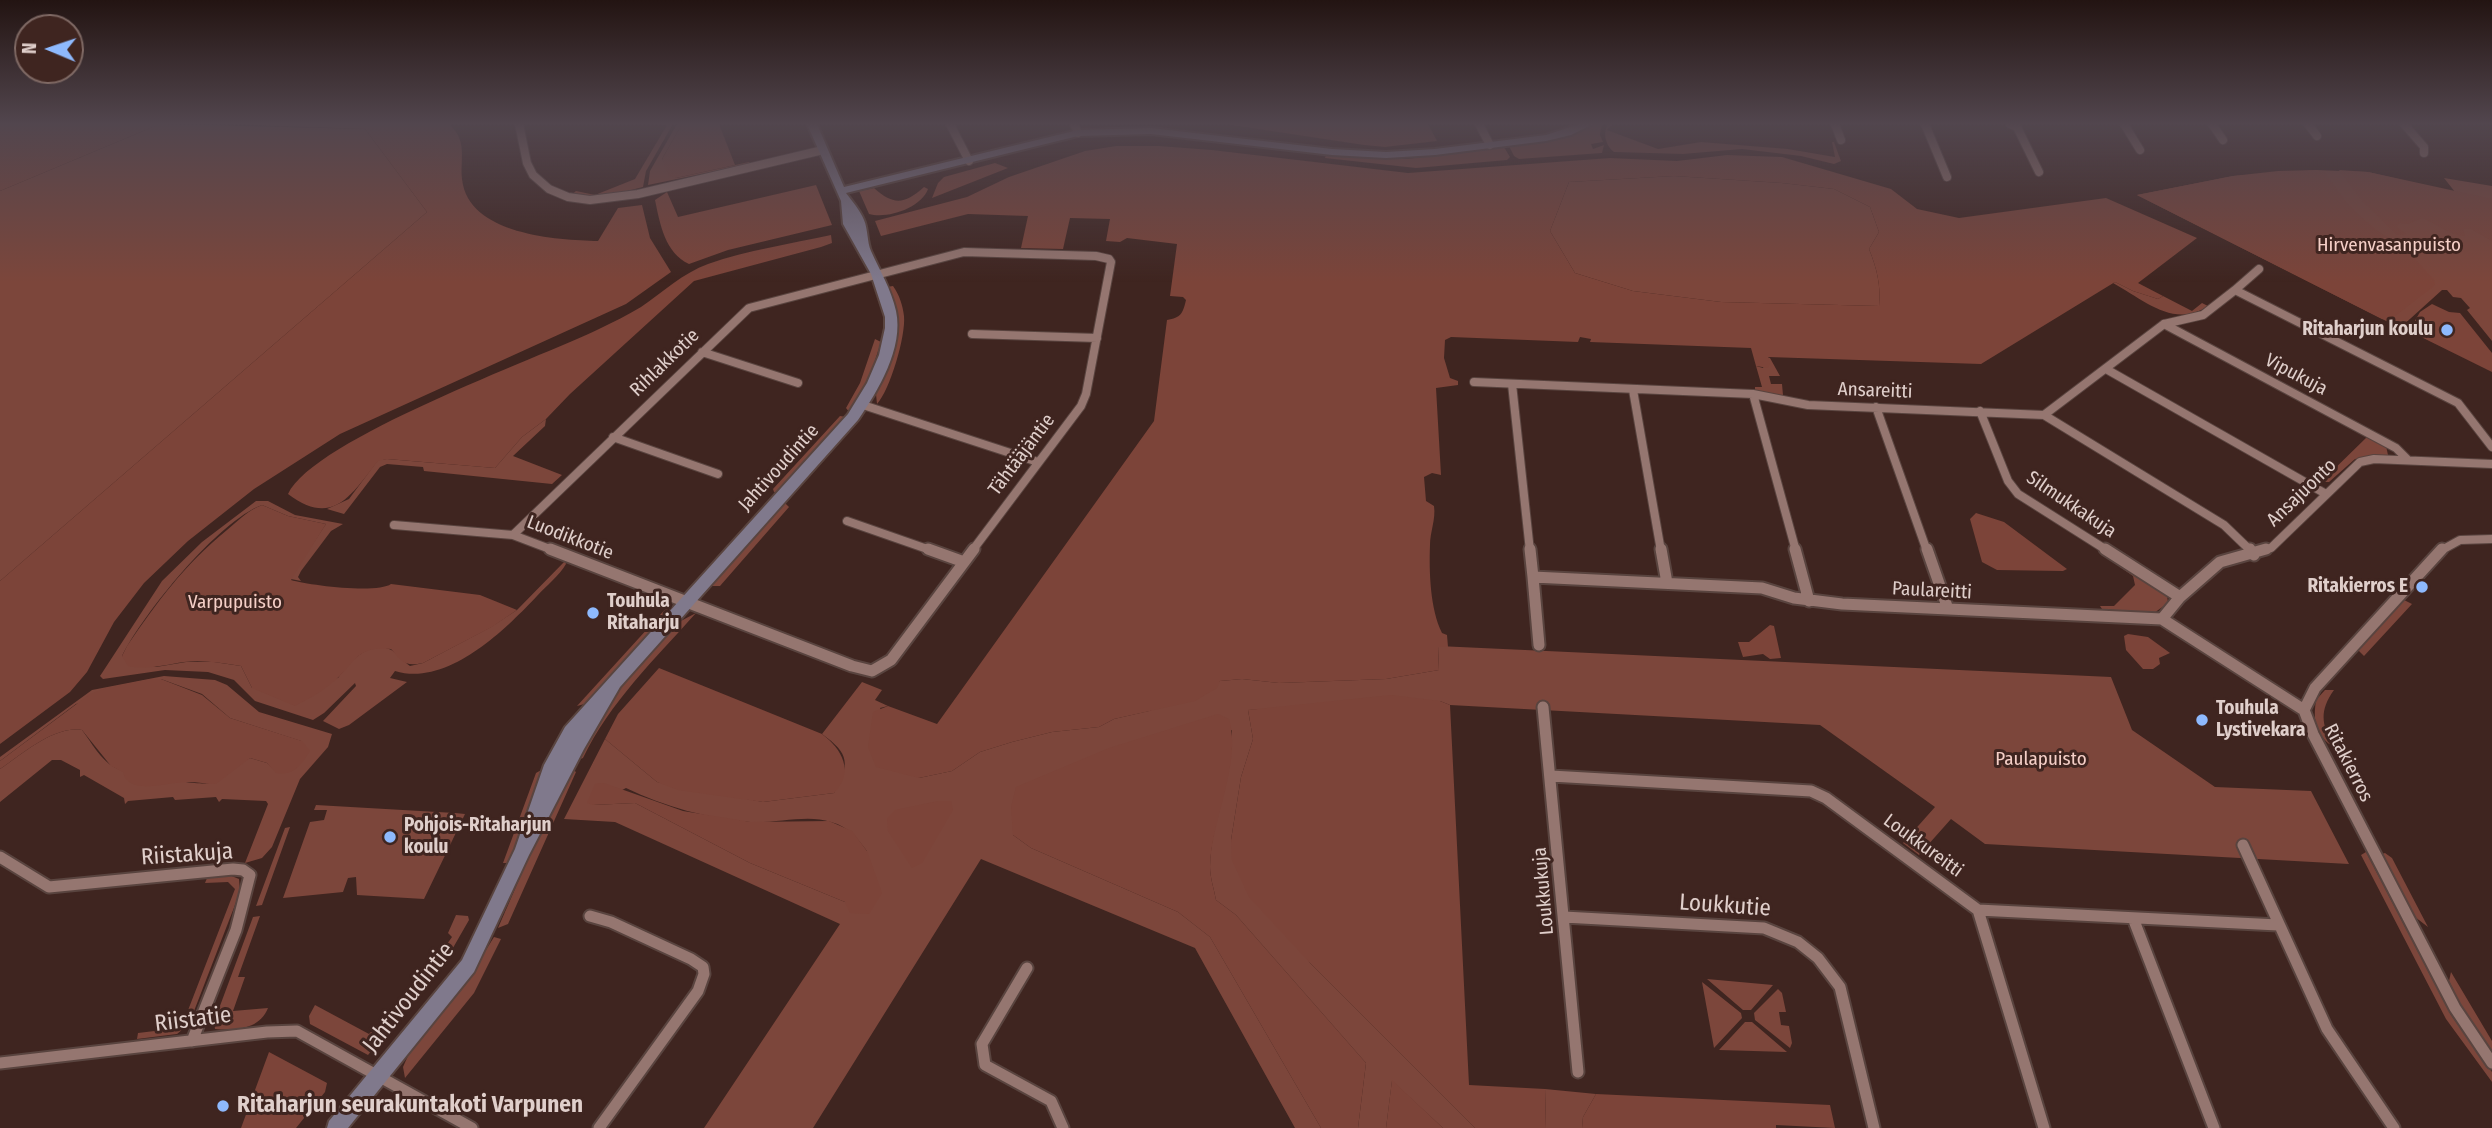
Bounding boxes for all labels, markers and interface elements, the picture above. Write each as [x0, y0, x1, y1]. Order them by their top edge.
north arrow [14, 14, 84, 84]
text: N [18, 42, 41, 54]
park label: Hirvenvasanpuisto [2317, 235, 2461, 257]
place label: Ritaharjun koulu [2302, 319, 2433, 341]
marker: Ritaharjun koulu [2439, 322, 2455, 338]
street label: Rihlakkotie [626, 324, 704, 402]
street label: Vipukuja [2261, 349, 2331, 401]
street label: Ansareitti [1837, 378, 1913, 404]
street label: Tähtääjäntie [984, 410, 1060, 500]
street label: Jahtivoudintie [734, 420, 824, 516]
street label: Ansajuonto [2263, 454, 2341, 532]
street label: Silmukkakuja [2022, 467, 2120, 543]
street label: Luodikkotie [523, 511, 617, 565]
place label: Ritakierros E [2307, 576, 2408, 598]
street label: Paulareitti [1892, 578, 1972, 604]
marker: Ritakierros E [2414, 579, 2430, 595]
place label: Touhula Ritaharju [607, 591, 679, 635]
park label: Varpupuisto [188, 592, 282, 614]
marker: Touhula Ritaharju [585, 605, 601, 621]
place label: Touhula Lystivekara [2216, 698, 2305, 742]
marker: Touhula Lystivekara [2194, 712, 2210, 728]
street label: Ritakierros [2319, 720, 2377, 806]
park label: Paulapuisto [1995, 749, 2087, 771]
street label: Loukkureitti [1879, 809, 1967, 883]
place label: Pohjois-Ritaharjun koulu [404, 815, 552, 859]
marker: Pohjois-Ritaharjun koulu [382, 829, 398, 845]
street label: Riistakuja [140, 838, 234, 872]
street label: Loukkukuja [1529, 846, 1559, 936]
street label: Loukkutie [1678, 889, 1772, 923]
street label: Jahtivoudintie [357, 937, 461, 1059]
street label: Riistatie [153, 1002, 233, 1038]
place label: Ritaharjun seurakuntakoti Varpunen [237, 1092, 583, 1120]
marker: Ritaharjun seurakuntakoti Varpunen [215, 1098, 231, 1114]

